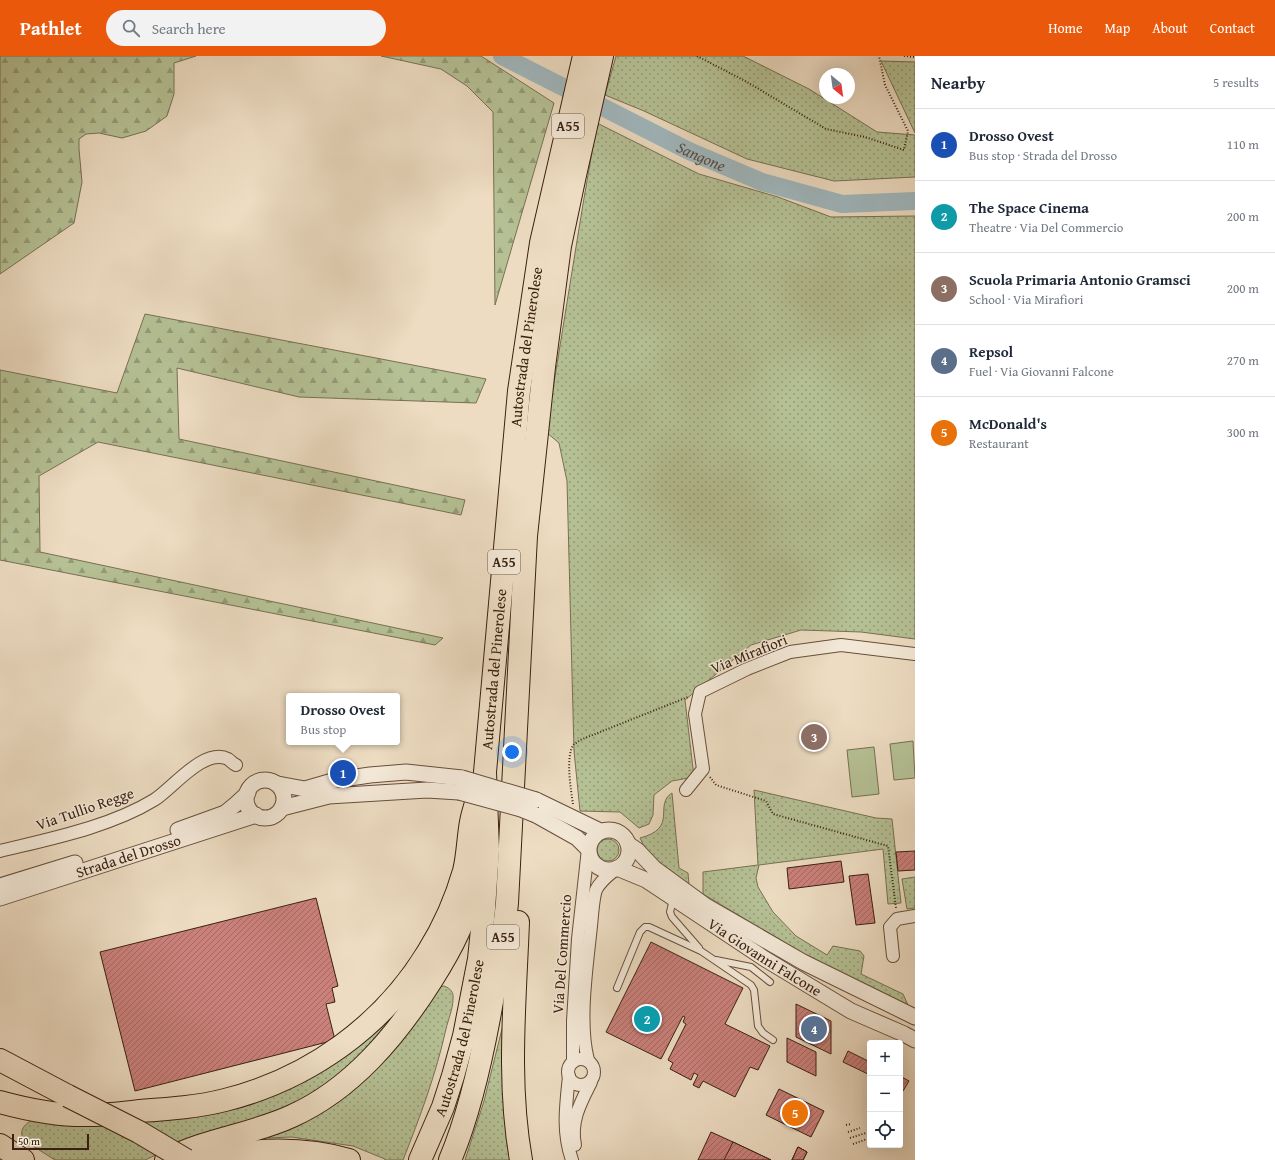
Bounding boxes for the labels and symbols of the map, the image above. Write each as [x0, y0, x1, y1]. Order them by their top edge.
north arrow [819, 68, 855, 104]
road number: A55 [552, 114, 584, 138]
water label: Sangone [672, 135, 730, 177]
street label: Autostrada del Pinerolese [505, 265, 547, 428]
road number: A55 [488, 550, 520, 574]
street label: Autostrada del Pinerolese [476, 588, 511, 750]
street label: Via Mirafiori [707, 629, 790, 678]
pin: 3 [801, 722, 827, 752]
your location [502, 742, 522, 762]
pin: 1 [330, 758, 356, 788]
street label: Via Tullio Regge [33, 782, 137, 835]
street label: Strada del Drosso [73, 829, 184, 883]
street label: Via Del Commercio [547, 893, 576, 1015]
street label: Via Giovanni Falcone [704, 913, 826, 1001]
road number: A55 [487, 925, 519, 949]
street label: Autostrada del Pinerolese [429, 958, 489, 1120]
pin: 2 [634, 1004, 660, 1034]
pin: 4 [801, 1014, 827, 1044]
pin: 5 [782, 1098, 808, 1128]
scale bar [12, 1132, 89, 1151]

